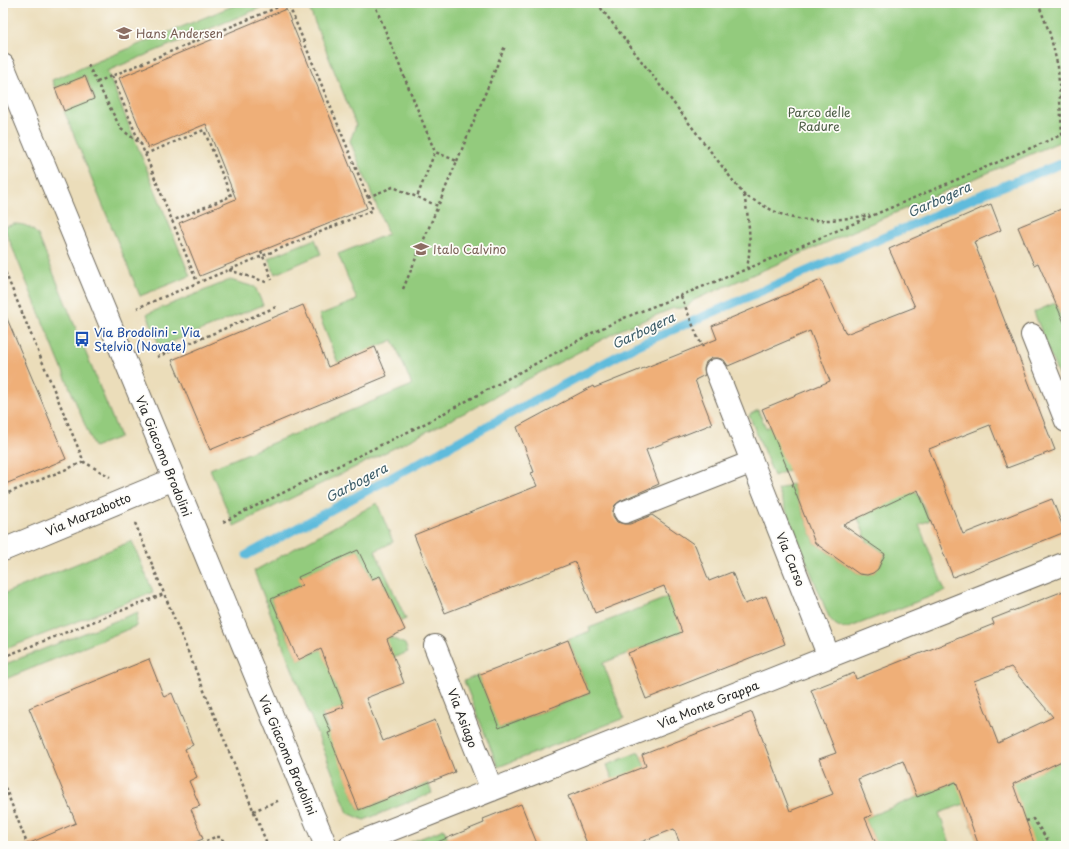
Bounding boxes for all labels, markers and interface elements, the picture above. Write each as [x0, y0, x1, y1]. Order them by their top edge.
school or university icon: Hans Andersen [115, 24, 133, 42]
place label: Hans Andersen [136, 24, 223, 42]
park label: Parco delle Radure [787, 103, 851, 135]
water label: Garbogera [904, 176, 975, 221]
school or university icon: Italo Calvino [412, 240, 430, 258]
place label: Italo Calvino [433, 240, 507, 258]
water label: Garbogera [608, 307, 679, 353]
place label: Via Brodolini - Via Stelvio (Novate) [94, 323, 201, 355]
bus stop icon: Via Brodolini - Via Stelvio (Novate) [73, 330, 91, 348]
street label: Via Giacomo Brodolini [132, 393, 196, 519]
water label: Garbogera [322, 457, 391, 506]
street label: Via Marzabotto [43, 488, 134, 540]
street label: Via Carso [772, 529, 810, 589]
street label: Via Monte Grappa [654, 675, 762, 733]
street label: Via Asiago [443, 686, 483, 750]
street label: Via Giacomo Brodolini [255, 692, 321, 818]

